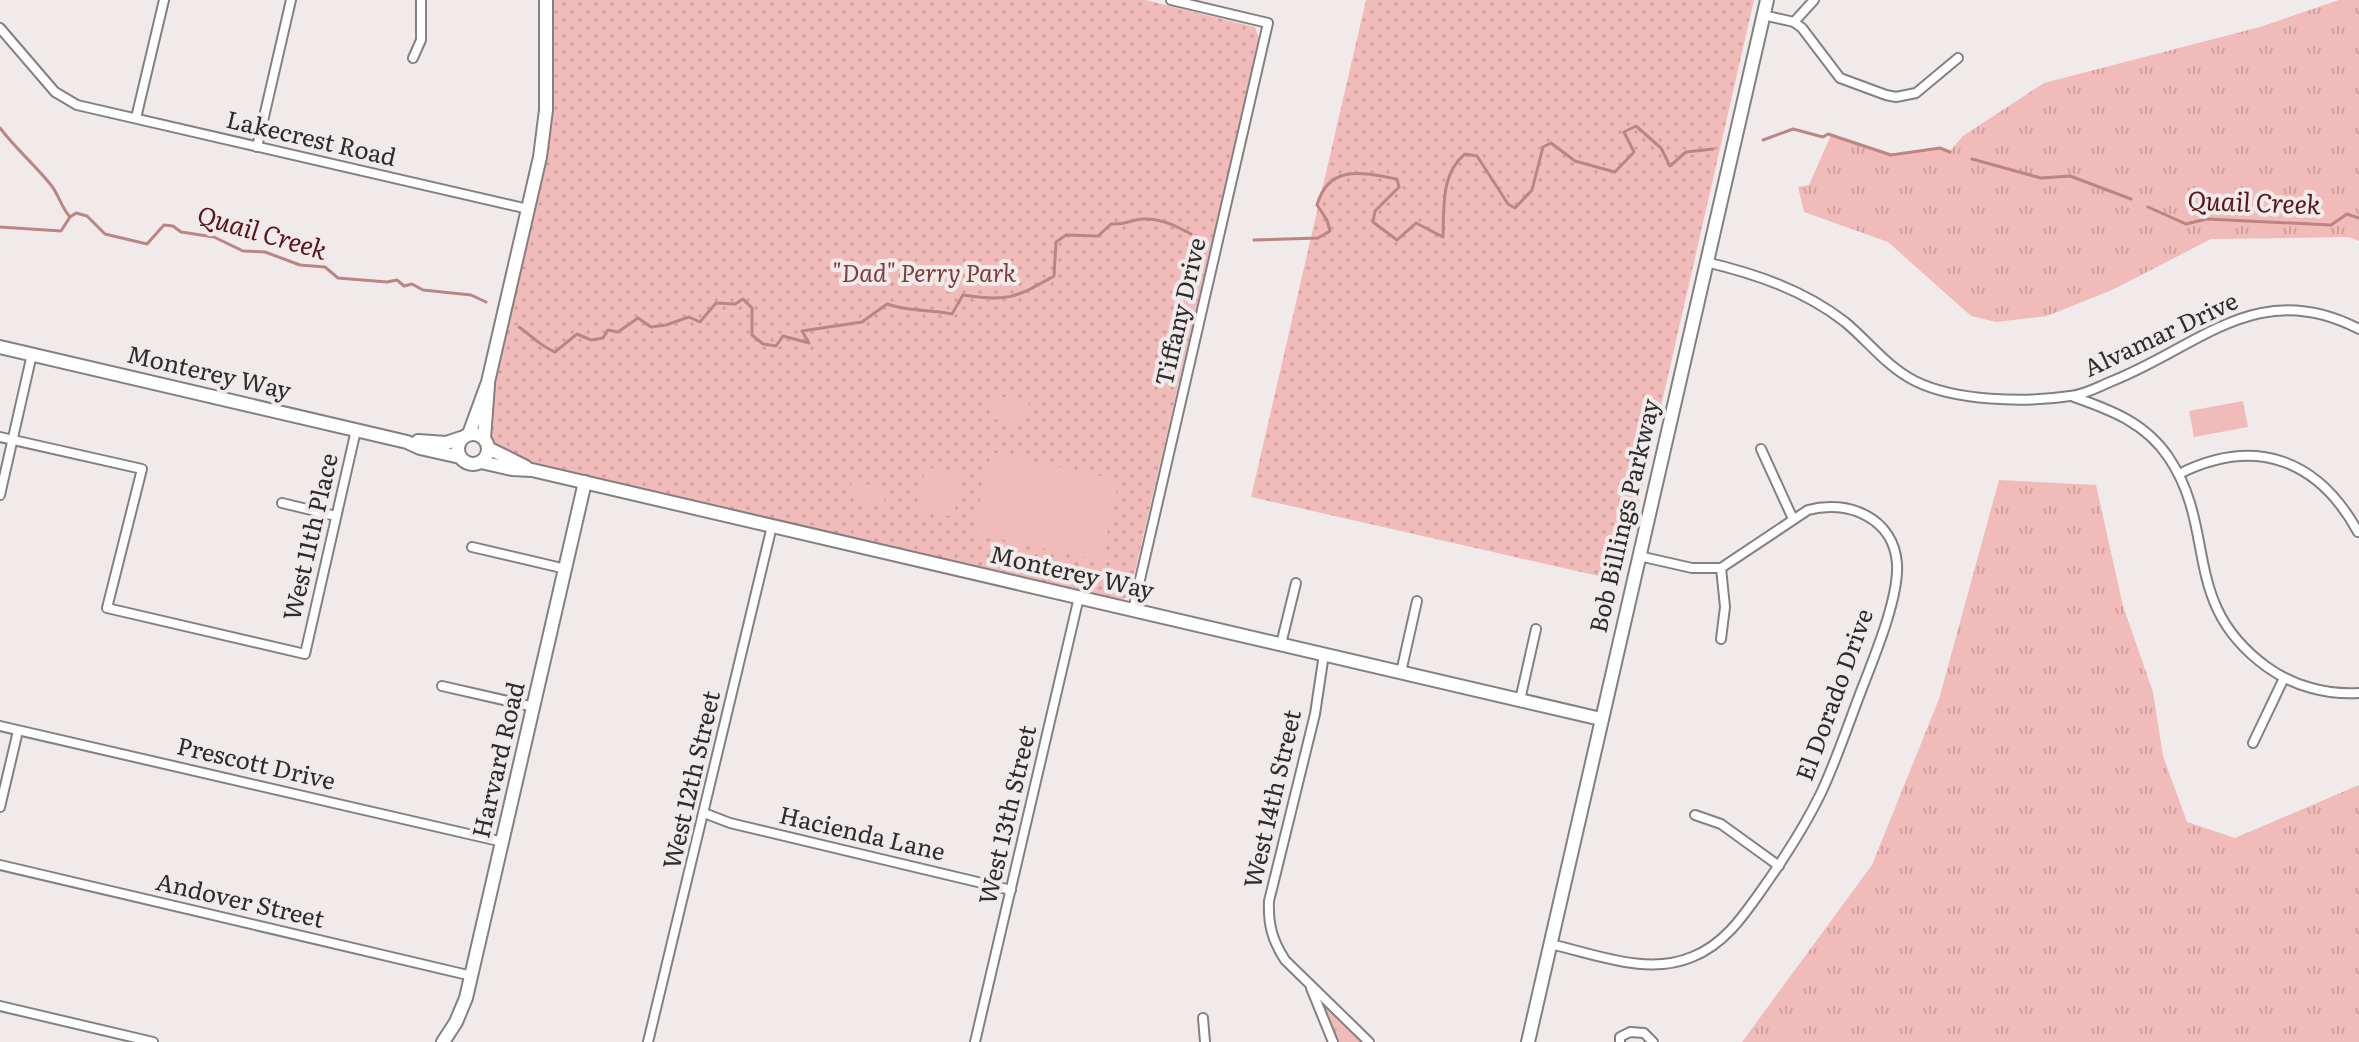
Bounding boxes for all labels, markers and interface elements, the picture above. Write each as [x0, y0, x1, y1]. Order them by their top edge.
street label: Lakecrest Road [223, 100, 400, 173]
water label: Quail Creek [2187, 179, 2322, 222]
water label: Quail Creek [193, 193, 333, 268]
street label: Tiffany Drive [1144, 234, 1213, 389]
park label: "Dad" Perry Park [832, 254, 1017, 289]
street label: Alvamar Drive [2077, 282, 2243, 384]
street label: Monterey Way [124, 335, 295, 406]
street label: Bob Billings Parkway [1579, 395, 1667, 636]
street label: West 11th Place [272, 449, 345, 624]
street label: Monterey Way [987, 535, 1158, 606]
street label: El Dorado Drive [1785, 603, 1880, 785]
street label: Harvard Road [462, 677, 532, 841]
street label: West 12th Street [652, 686, 727, 872]
street label: West 14th Street [1233, 705, 1308, 891]
street label: West 13th Street [968, 721, 1043, 908]
street label: Prescott Drive [174, 726, 339, 797]
street label: Hacienda Lane [776, 795, 949, 868]
street label: Andover Street [153, 862, 328, 935]

